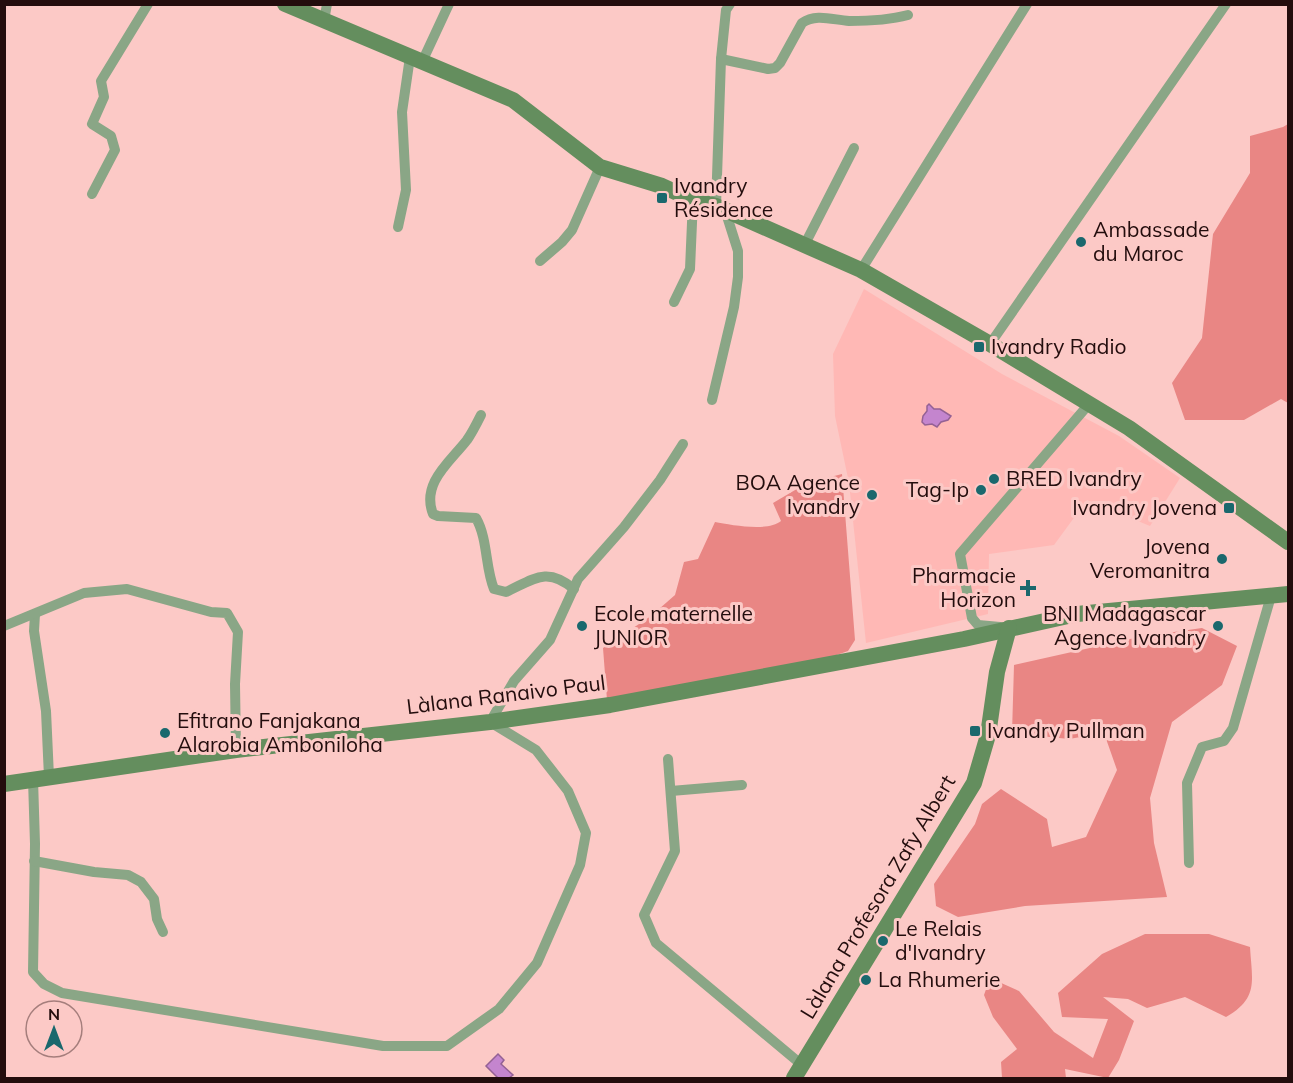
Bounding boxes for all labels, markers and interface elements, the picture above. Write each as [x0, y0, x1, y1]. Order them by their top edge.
place label: Ivandry Résidence [674, 172, 773, 222]
marker: Ivandry Résidence [655, 191, 669, 205]
place label: Ambassade du Maroc [1093, 216, 1210, 266]
marker: Ambassade du Maroc [1074, 235, 1088, 249]
place label: Ivandry Radio [991, 333, 1126, 359]
marker: Ivandry Radio [972, 340, 986, 354]
place label: BRED Ivandry [1006, 465, 1142, 491]
place label: BOA Agence Ivandry [736, 469, 860, 519]
marker: BRED Ivandry [987, 472, 1001, 486]
place label: Tag-Ip [906, 476, 969, 502]
marker: Tag-Ip [974, 483, 988, 497]
marker: BOA Agence Ivandry [865, 488, 879, 502]
place label: Ivandry Jovena [1072, 494, 1217, 520]
marker: Ivandry Jovena [1222, 501, 1236, 515]
place label: Jovena Veromanitra [1090, 533, 1210, 583]
marker: Jovena Veromanitra [1215, 552, 1229, 566]
place label: Pharmacie Horizon [912, 562, 1016, 612]
marker: Pharmacie Horizon [1021, 581, 1035, 595]
place label: Ecole maternelle JUNIOR [594, 600, 753, 650]
place label: BNI Madagascar Agence Ivandry [1043, 600, 1206, 650]
marker: Ecole maternelle JUNIOR [575, 619, 589, 633]
marker: BNI Madagascar Agence Ivandry [1211, 619, 1225, 633]
street label: Làlana Ranaivo Paul [405, 669, 607, 719]
place label: Efitrano Fanjakana Alarobia Amboniloha [177, 707, 383, 757]
place label: Ivandry Pullman [987, 717, 1145, 743]
marker: Ivandry Pullman [968, 724, 982, 738]
marker: Efitrano Fanjakana Alarobia Amboniloha [158, 726, 172, 740]
street label: Làlana Profesora Zafy Albert [794, 770, 960, 1023]
place label: Le Relais d'Ivandry [895, 915, 986, 965]
marker: Le Relais d'Ivandry [876, 934, 890, 948]
place label: La Rhumerie [878, 966, 1000, 992]
marker: La Rhumerie [859, 973, 873, 987]
north arrow [24, 999, 84, 1059]
text: N [48, 1004, 60, 1024]

